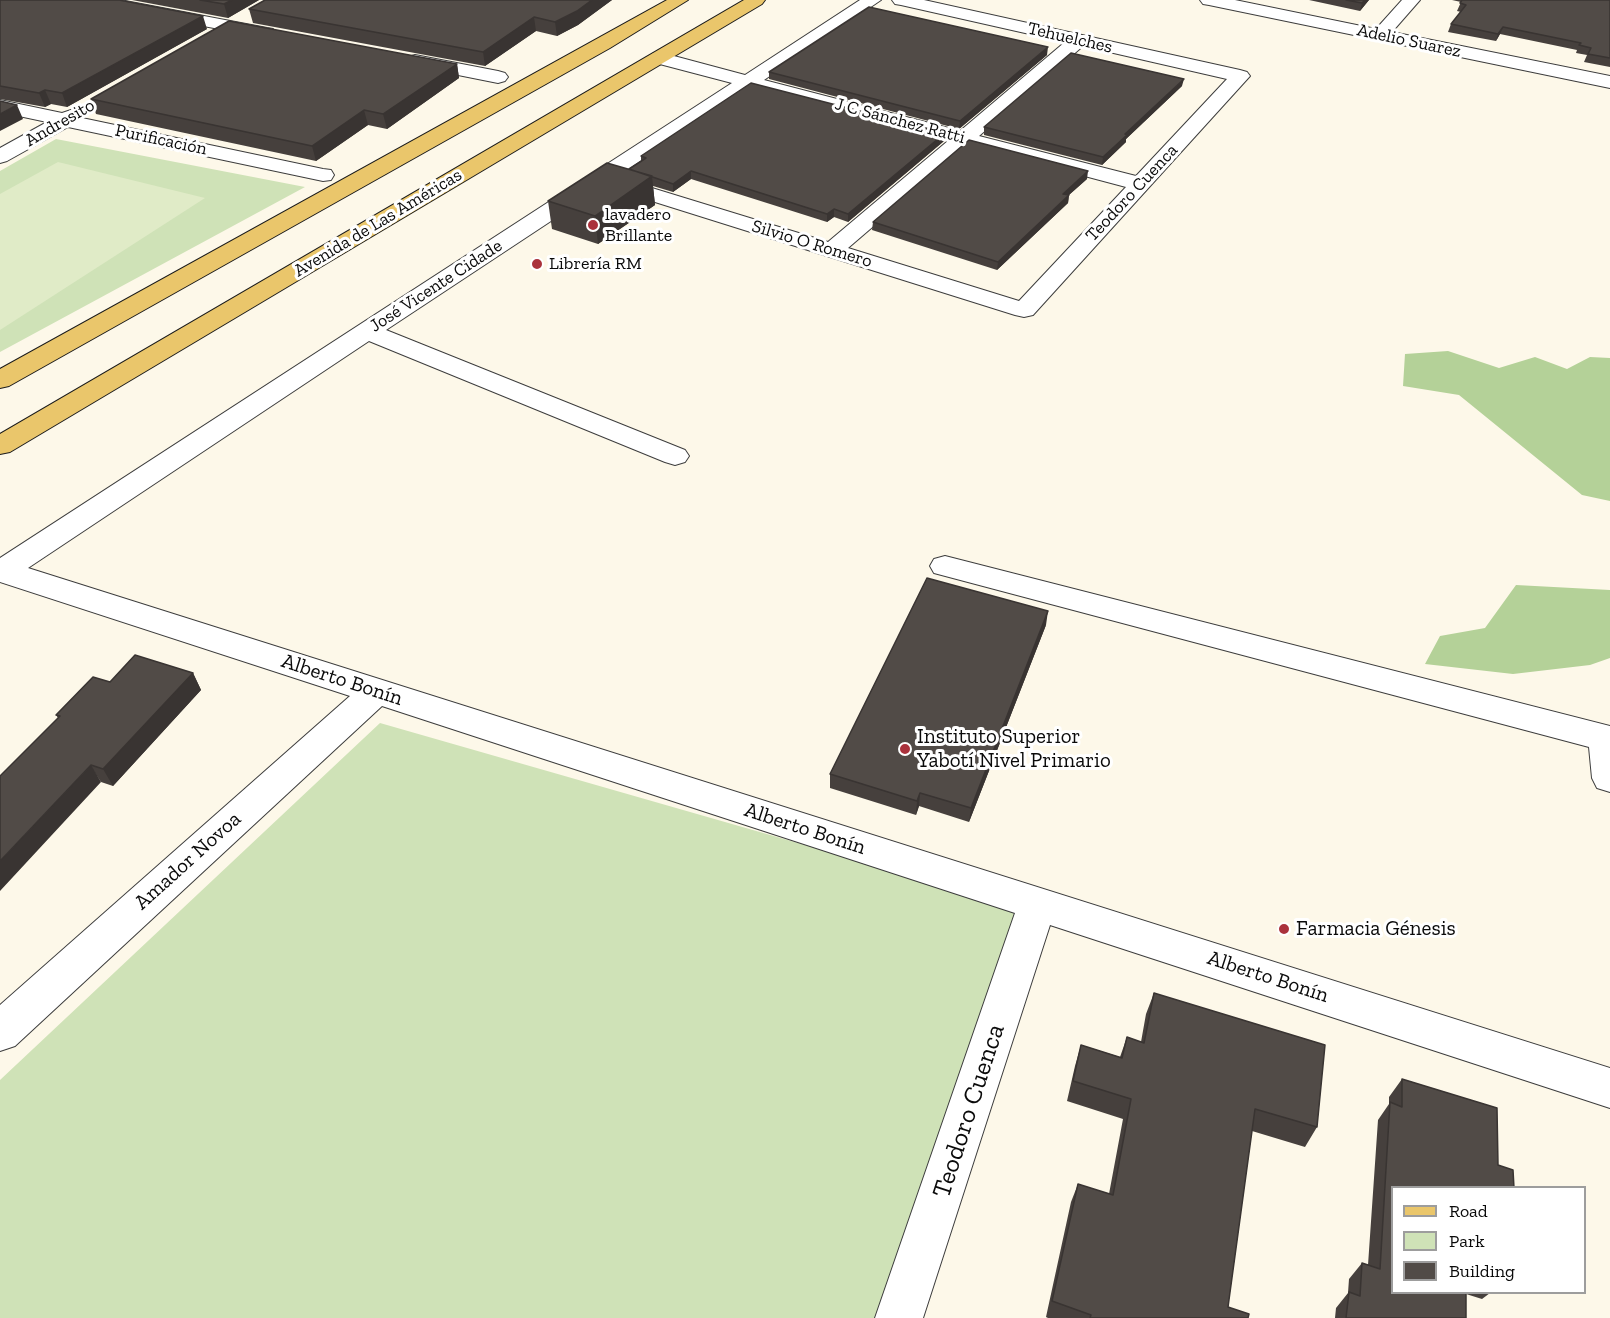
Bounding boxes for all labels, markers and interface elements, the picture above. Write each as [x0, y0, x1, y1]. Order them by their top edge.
street label: Tehuelches [1025, 18, 1115, 58]
street label: Adelio Suarez [1355, 19, 1463, 63]
street label: J C Sánchez Ratti [832, 93, 968, 149]
street label: Andresito [21, 94, 99, 152]
street label: Purificación [113, 120, 209, 160]
street label: Teodoro Cuenca [1081, 140, 1183, 246]
street label: Avenida de Las Américas [290, 164, 466, 282]
place label: lavadero Brillante [605, 204, 672, 246]
street label: Silvio O Romero [749, 215, 875, 273]
marker: lavadero Brillante [586, 218, 600, 232]
street label: José Vicente Cidade [366, 235, 506, 337]
place label: Librería RM [549, 253, 642, 275]
marker: Librería RM [530, 257, 544, 271]
street label: Alberto Bonín [278, 649, 406, 711]
place label: Instituto Superior Yabotí Nivel Primario [917, 724, 1111, 774]
marker: Instituto Superior Yabotí Nivel Primario [898, 742, 912, 756]
street label: Alberto Bonín [741, 798, 869, 860]
street label: Amador Novoa [130, 807, 246, 915]
place label: Farmacia Génesis [1296, 916, 1456, 942]
marker: Farmacia Génesis [1277, 922, 1291, 936]
street label: Alberto Bonín [1204, 946, 1332, 1008]
street label: Teodoro Cuenca [926, 1020, 1012, 1202]
legend [1391, 1186, 1586, 1294]
text: Road [1449, 1200, 1488, 1222]
text: Park [1449, 1230, 1485, 1252]
text: Building [1449, 1260, 1515, 1282]

